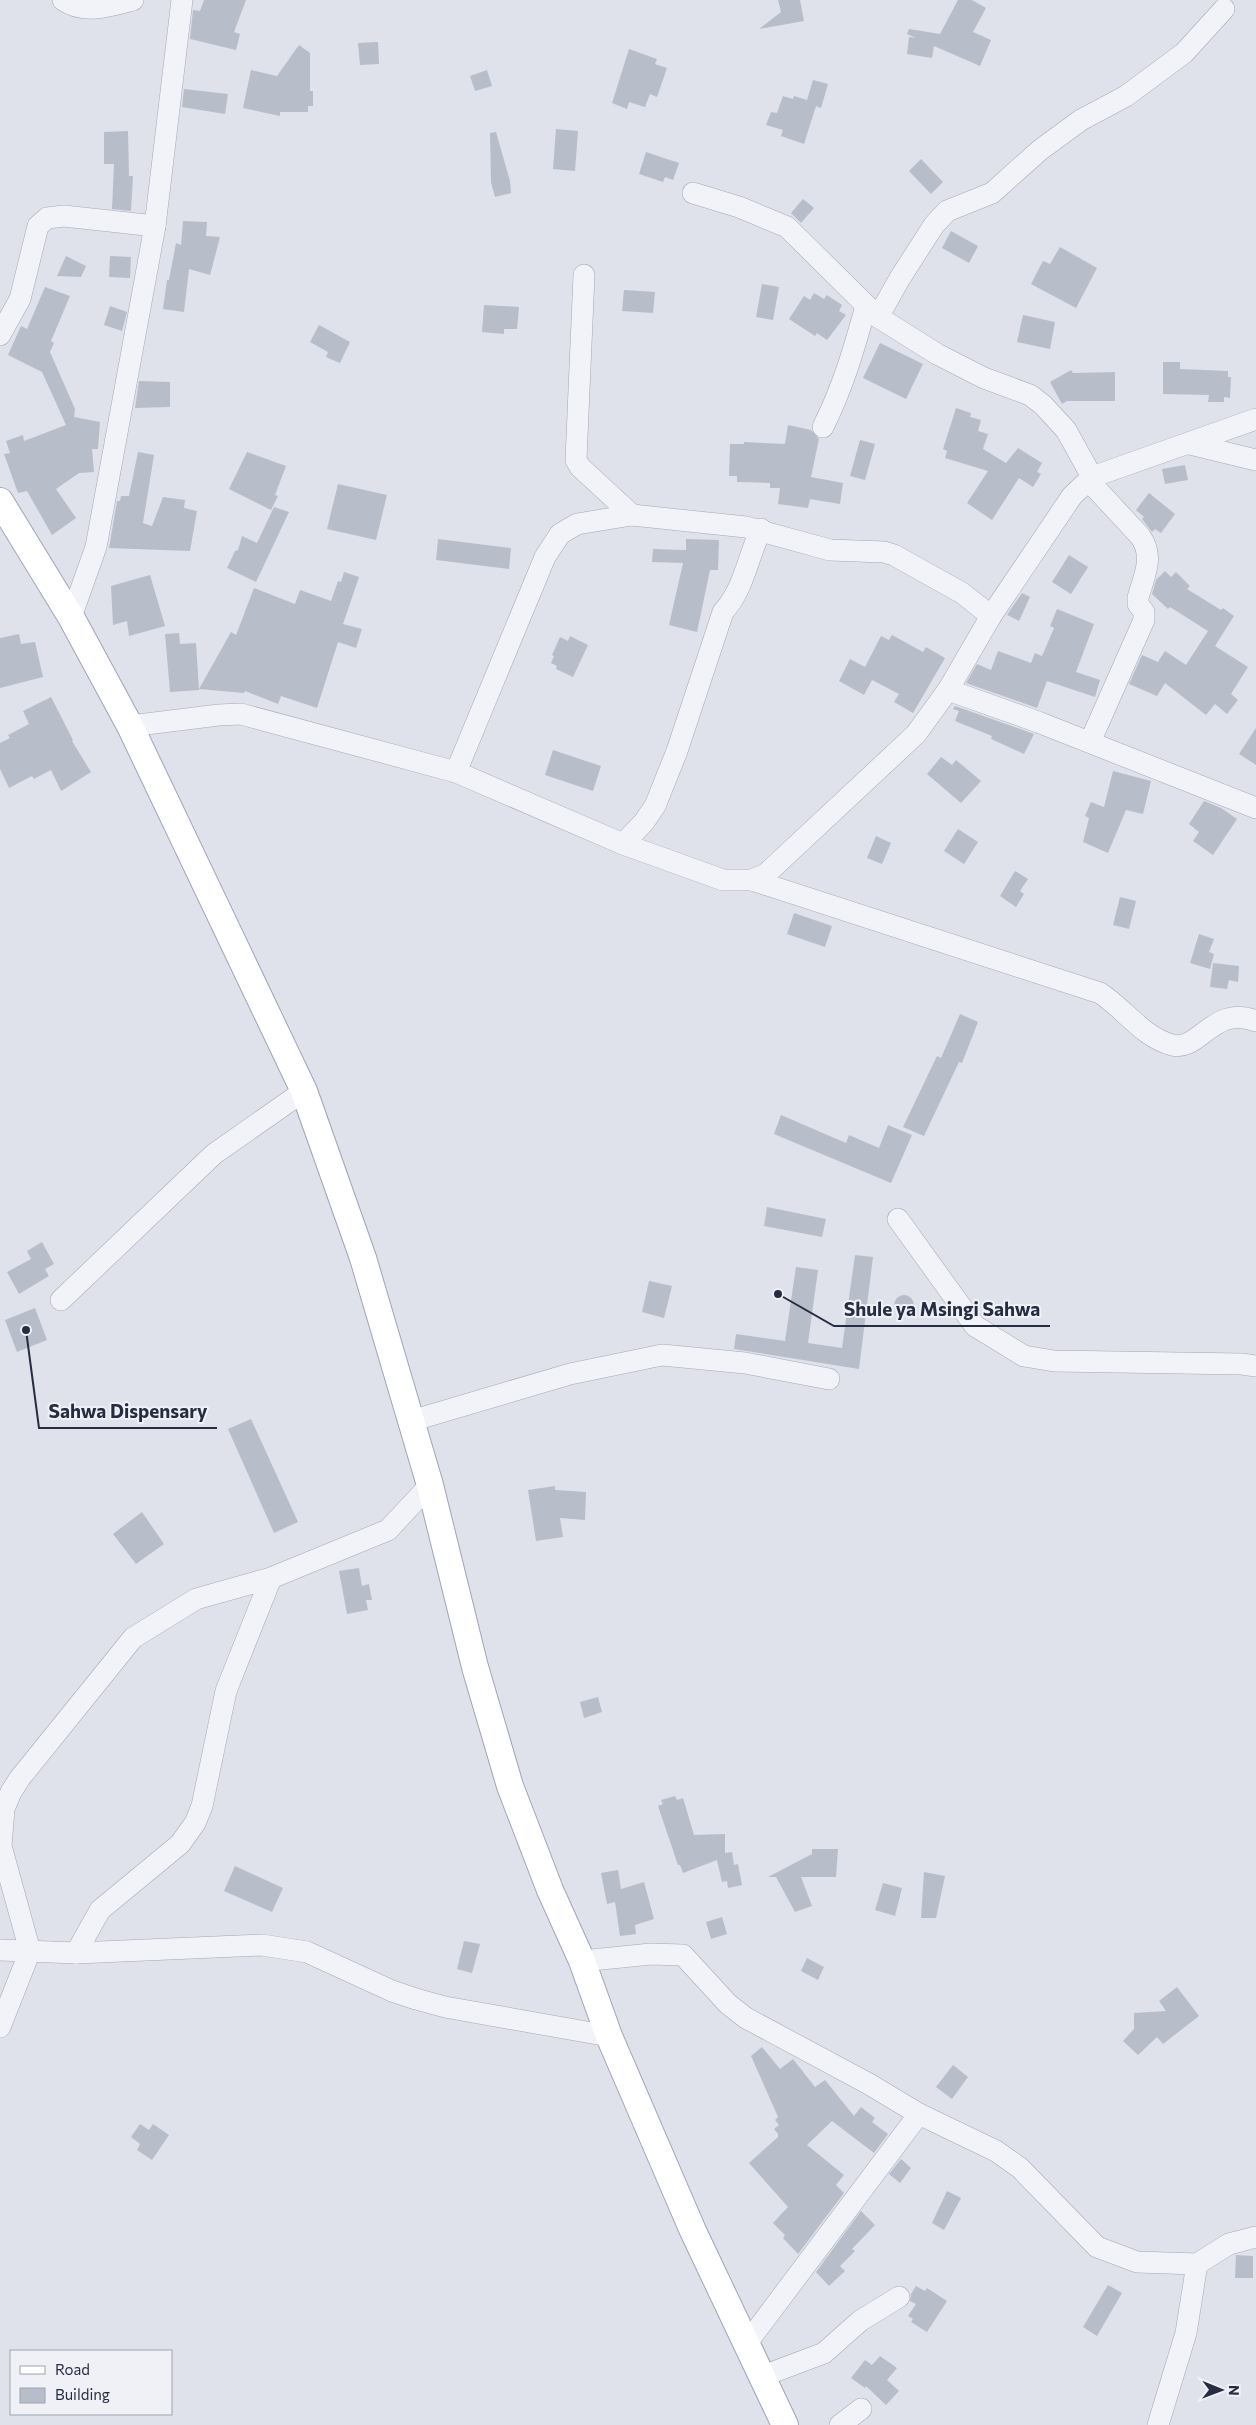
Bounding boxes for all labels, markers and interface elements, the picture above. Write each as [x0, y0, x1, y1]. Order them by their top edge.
callout: Shule ya Msingi Sahwa [834, 1292, 1050, 1326]
text: Shule ya Msingi Sahwa [844, 1297, 1040, 1320]
callout: Sahwa Dispensary [39, 1394, 217, 1428]
text: Sahwa Dispensary [49, 1399, 208, 1422]
legend [10, 2350, 172, 2415]
text: Road [55, 2360, 90, 2378]
north arrow [1196, 2365, 1246, 2415]
text: Building [55, 2385, 110, 2403]
text: N [1226, 2385, 1243, 2396]

